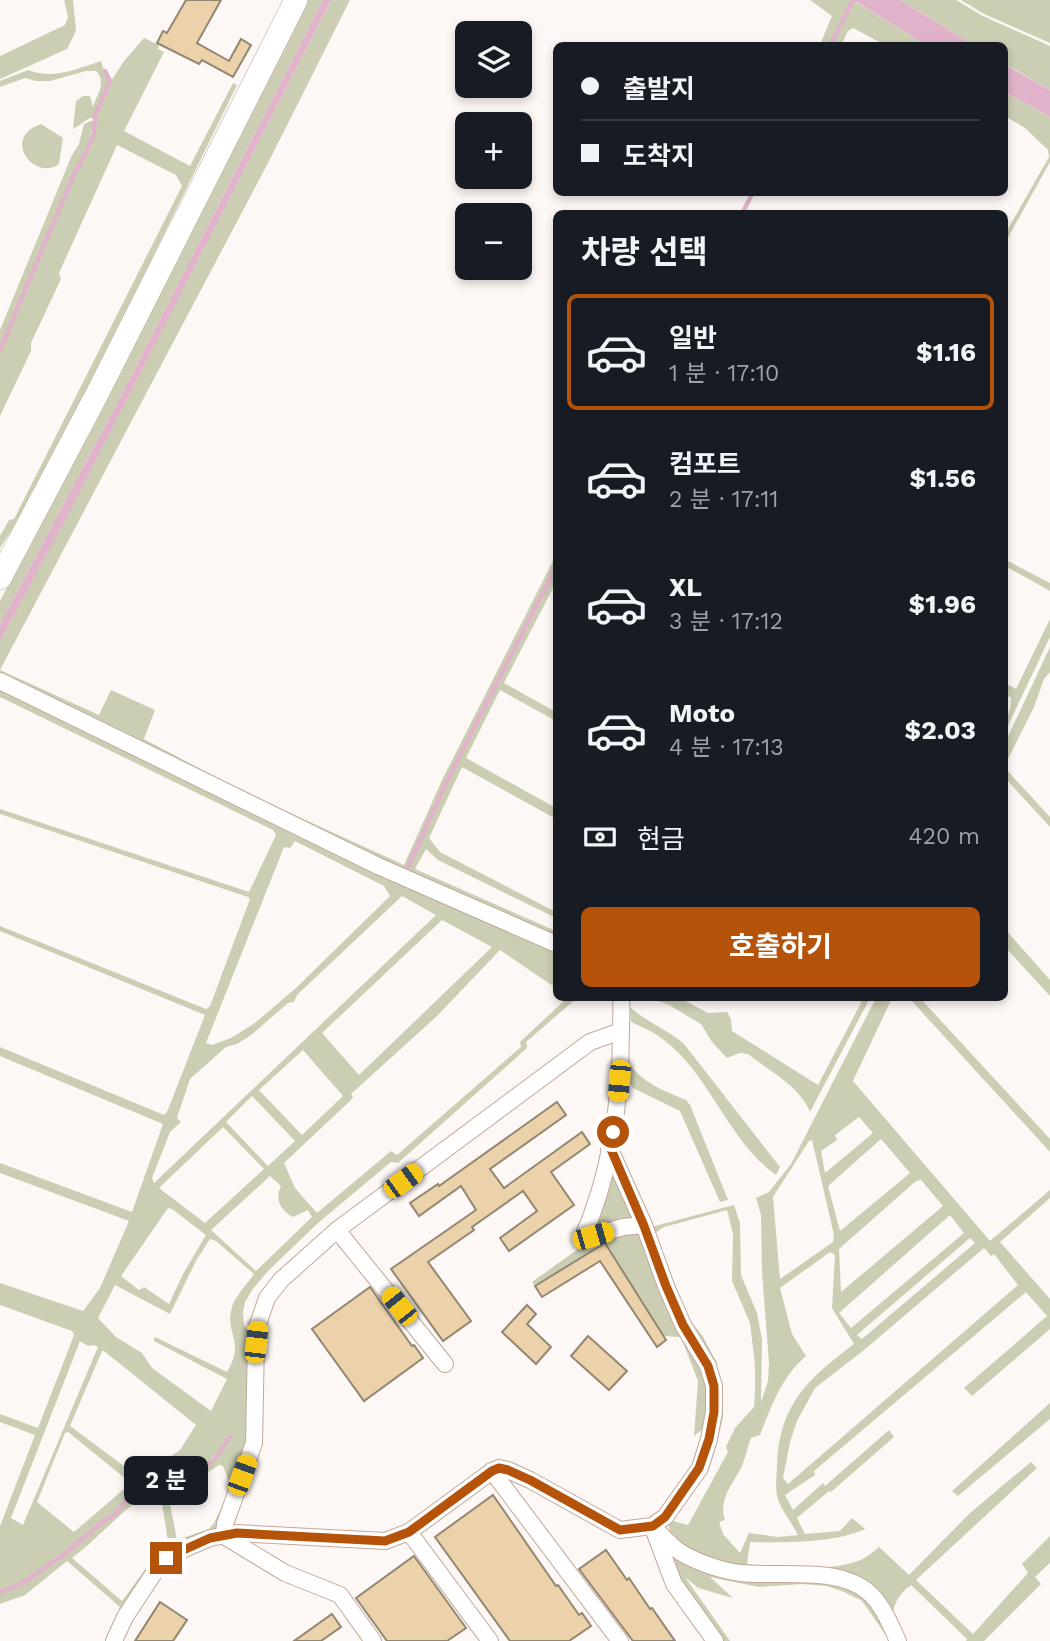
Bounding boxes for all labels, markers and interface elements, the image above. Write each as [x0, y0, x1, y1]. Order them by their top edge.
map controls [455, 21, 532, 280]
button: layers [455, 21, 532, 98]
text: 출발지 [623, 74, 695, 104]
button: + [455, 112, 532, 189]
text: 도착지 [623, 141, 695, 171]
button: − [455, 203, 532, 280]
text: 차량 선택 [581, 233, 708, 271]
icon: car [585, 321, 648, 384]
text: 일반 [669, 323, 717, 353]
text: $1.16 [916, 337, 976, 367]
text: 1 분 · 17:10 [669, 360, 779, 387]
icon: car [585, 447, 648, 510]
text: 컴포트 [669, 449, 741, 479]
text: $1.56 [909, 463, 976, 493]
text: 2 분 · 17:11 [669, 486, 778, 513]
text: XL [669, 572, 702, 602]
icon: car [585, 573, 648, 636]
text: $1.96 [909, 589, 976, 619]
text: 3 분 · 17:12 [669, 608, 783, 635]
text: Moto [669, 698, 735, 728]
icon: car [585, 699, 648, 762]
text: $2.03 [905, 715, 976, 745]
text: 4 분 · 17:13 [669, 734, 784, 761]
icon: cash [581, 818, 619, 856]
text: 420 m [908, 823, 980, 850]
text: 현금 [637, 824, 685, 854]
button: 호출하기 [581, 907, 980, 987]
car [607, 1059, 632, 1103]
route start [597, 1116, 629, 1148]
car [380, 1160, 427, 1202]
car [570, 1220, 617, 1252]
car [378, 1283, 421, 1329]
car [244, 1320, 269, 1364]
car [225, 1452, 260, 1498]
callout: 2 분 [124, 1456, 208, 1506]
text: 2 분 [145, 1467, 187, 1494]
route end [150, 1542, 182, 1574]

